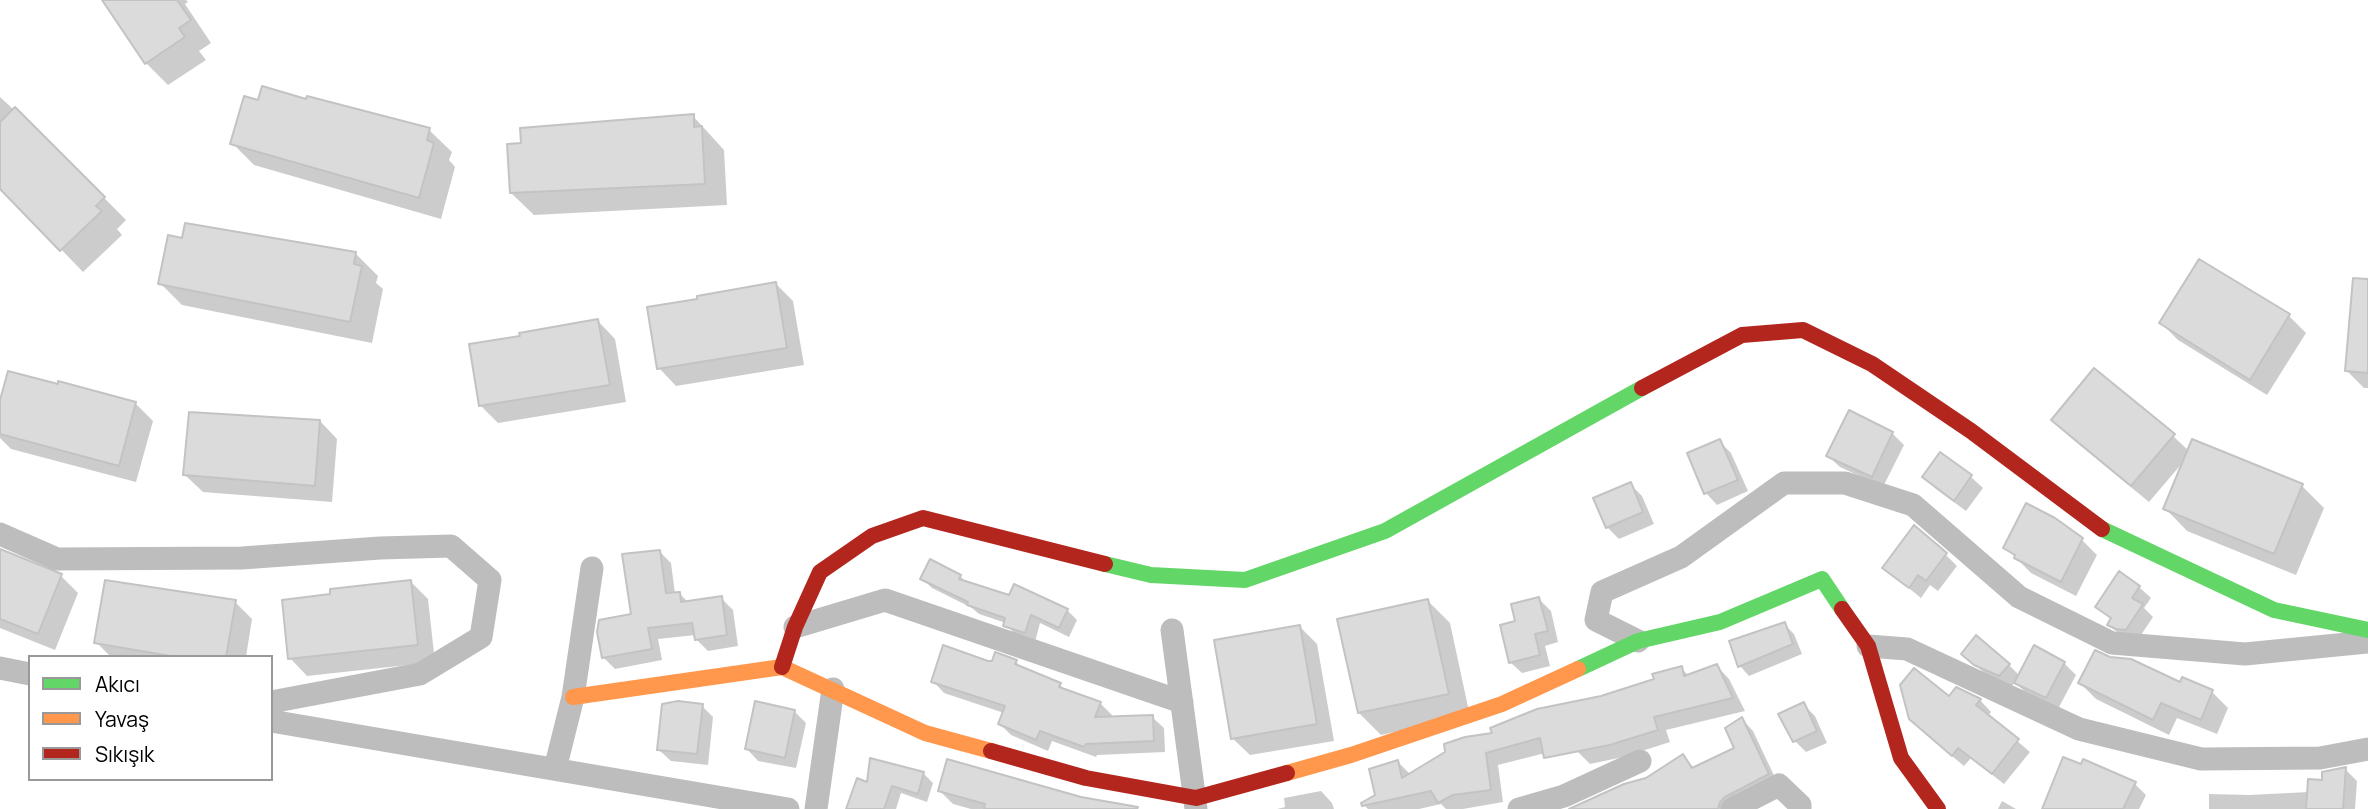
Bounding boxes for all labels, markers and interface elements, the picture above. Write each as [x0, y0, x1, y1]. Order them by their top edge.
legend [28, 655, 273, 781]
text: Akıcı [95, 670, 140, 698]
text: Yavaş [95, 705, 149, 733]
text: Sıkışık [95, 740, 155, 768]

